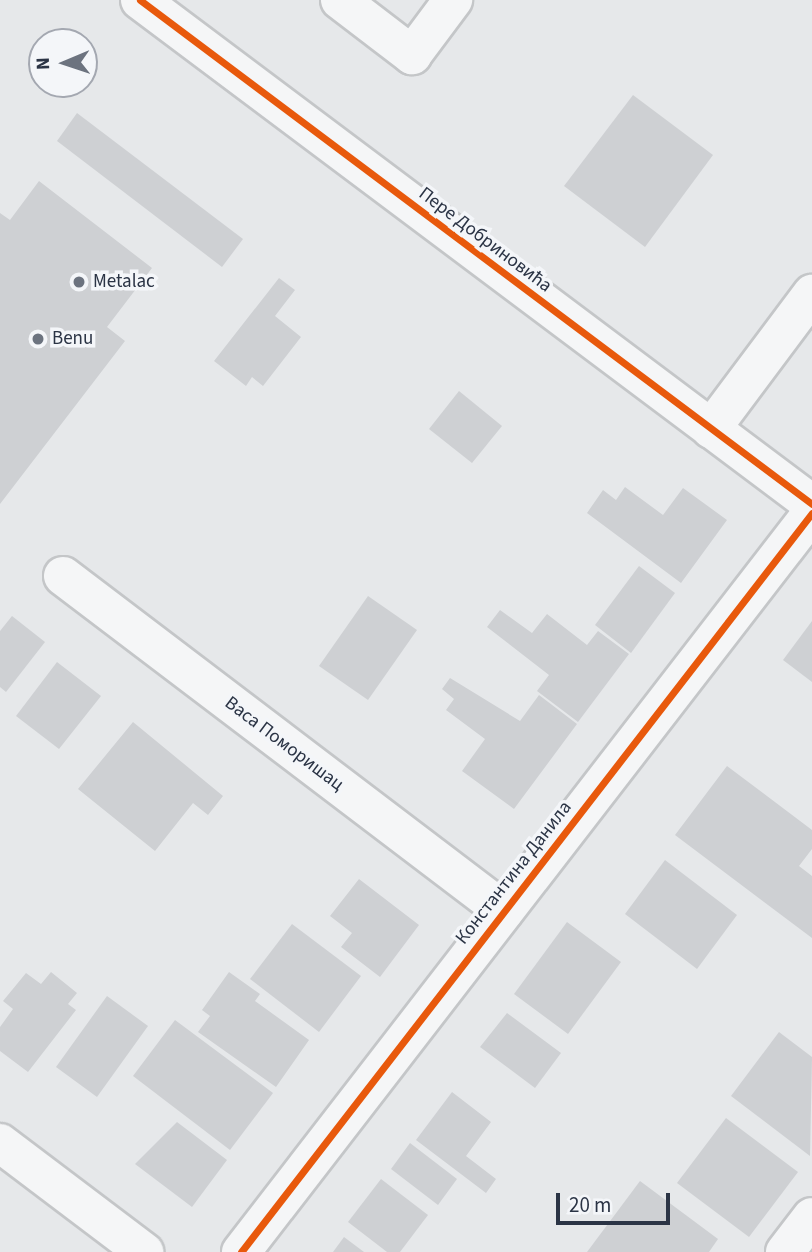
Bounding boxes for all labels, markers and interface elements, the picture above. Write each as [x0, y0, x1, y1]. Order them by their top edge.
north arrow [28, 28, 98, 98]
text: N [30, 57, 57, 70]
street label: Пере Добриновића [414, 183, 556, 297]
place label: Metalac [93, 271, 155, 293]
marker: Metalac [71, 274, 87, 290]
place label: Benu [52, 328, 93, 350]
marker: Benu [30, 331, 46, 347]
street label: Васа Поморишац [220, 692, 348, 796]
street label: Константина Данила [451, 797, 577, 949]
scale bar [560, 1178, 674, 1222]
text: 20 m [569, 1190, 611, 1220]

